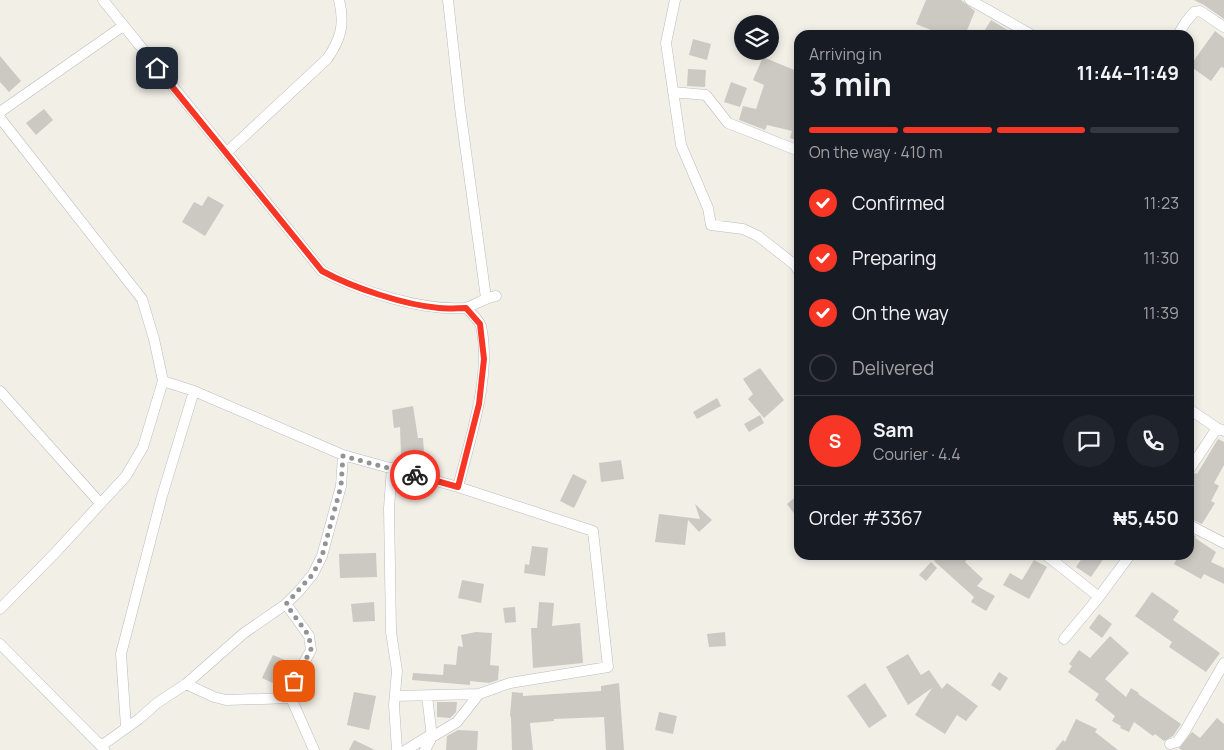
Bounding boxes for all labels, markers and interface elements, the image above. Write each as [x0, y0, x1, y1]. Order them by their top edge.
map controls [734, 15, 779, 60]
button: layers [734, 15, 779, 60]
text: Arriving in [809, 43, 882, 65]
pin [136, 47, 178, 89]
icon: home [143, 54, 171, 82]
text: 11:44–11:49 [1077, 60, 1179, 86]
text: 3 min [809, 62, 892, 106]
text: On the way · 410 m [809, 141, 943, 163]
icon: check [809, 189, 837, 217]
text: Confirmed [852, 190, 945, 216]
text: 11:23 [1144, 192, 1179, 214]
icon: check [809, 244, 837, 272]
text: Preparing [852, 245, 937, 271]
text: 11:30 [1143, 247, 1179, 269]
icon: check [809, 299, 837, 327]
text: On the way [852, 300, 949, 326]
text: 11:39 [1143, 302, 1179, 324]
text: Delivered [852, 355, 934, 381]
button: chat [1063, 415, 1115, 467]
button: phone [1127, 415, 1179, 467]
text: Sam [873, 417, 914, 443]
text: S [829, 428, 841, 454]
text: Courier · 4.4 [873, 443, 961, 465]
courier [390, 450, 440, 500]
icon: bike [401, 461, 429, 489]
text: Order #3367 [809, 505, 922, 531]
text: ₦5,450 [1113, 505, 1179, 531]
pin [273, 660, 315, 702]
icon: bag [280, 667, 308, 695]

